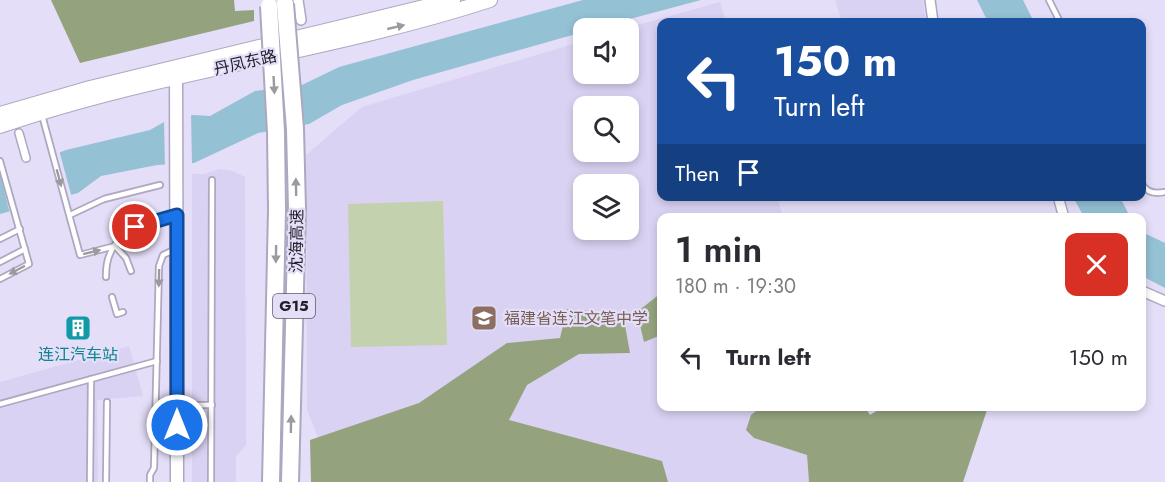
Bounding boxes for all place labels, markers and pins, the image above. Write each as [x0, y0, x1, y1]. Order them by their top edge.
pin [109, 201, 160, 252]
school or university icon: 福建省连江文笔中学 [469, 303, 499, 333]
place label: 福建省连江文笔中学 [504, 307, 648, 330]
building icon: 连江汽车站 [63, 313, 93, 343]
place label: 连江汽车站 [38, 343, 118, 366]

